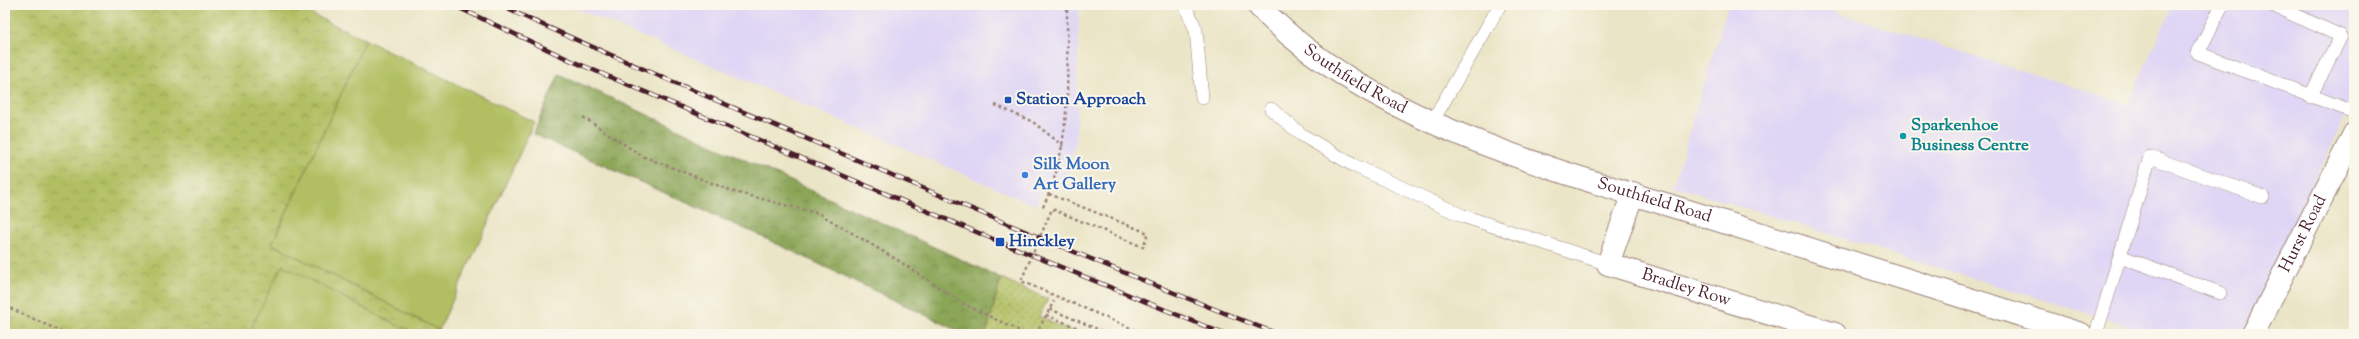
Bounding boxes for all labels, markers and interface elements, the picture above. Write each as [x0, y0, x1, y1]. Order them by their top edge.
street label: Southfield Road [1298, 38, 1411, 121]
place label: Station Approach [1016, 88, 1146, 112]
marker: Station Approach [1003, 95, 1013, 105]
place label: Sparkenhoe Business Centre [1911, 114, 2029, 158]
marker: Sparkenhoe Business Centre [1898, 131, 1908, 141]
place label: Silk Moon Art Gallery [1033, 153, 1117, 197]
marker: Silk Moon Art Gallery [1020, 170, 1030, 180]
street label: Southfield Road [1594, 172, 1715, 230]
street label: Hurst Road [2274, 191, 2333, 277]
place label: Hinckley [1009, 230, 1075, 254]
marker: Hinckley [994, 236, 1006, 248]
street label: Bradley Row [1639, 263, 1734, 313]

